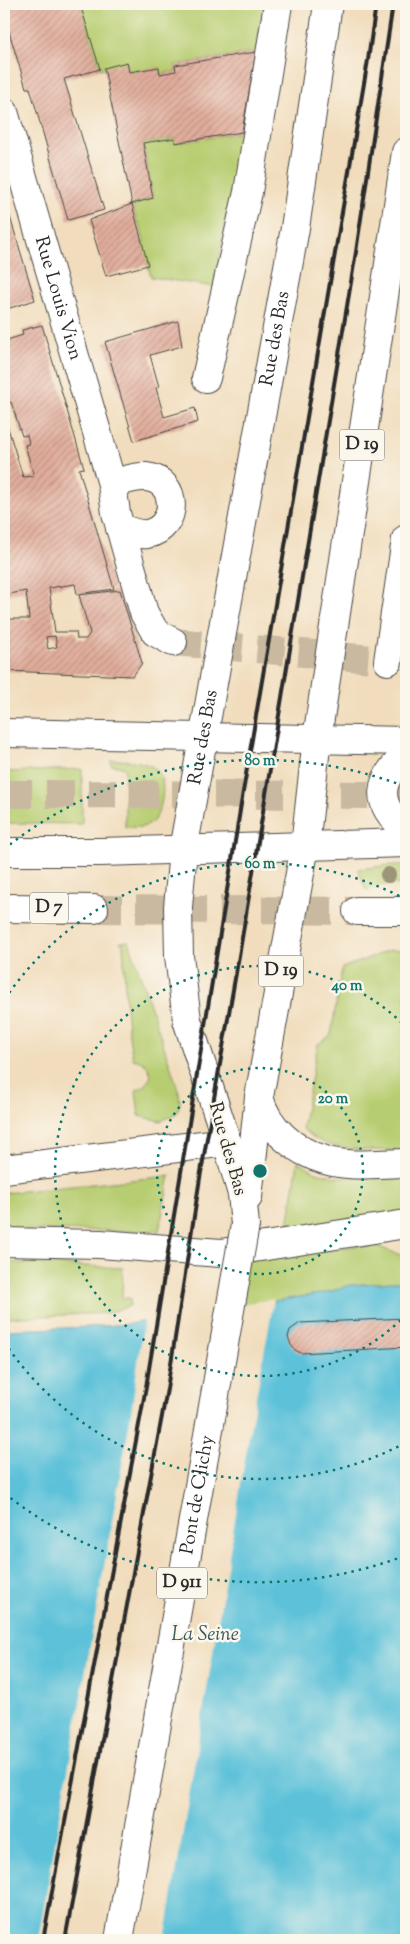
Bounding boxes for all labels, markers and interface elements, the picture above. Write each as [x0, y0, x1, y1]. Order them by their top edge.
street label: Rue Louis Vion [27, 233, 89, 363]
street label: Rue des Bas [253, 289, 297, 388]
road number: D 19 [340, 430, 384, 460]
street label: Rue des Bas [182, 688, 225, 787]
text: 80 m [244, 751, 276, 772]
text: 60 m [245, 854, 276, 875]
road number: D 7 [30, 892, 68, 924]
road number: D 19 [258, 956, 304, 986]
text: 40 m [331, 976, 363, 997]
text: 20 m [318, 1089, 349, 1110]
street label: Rue des Bas [201, 1099, 253, 1199]
centre of rings [251, 1162, 269, 1180]
street label: Pont de Clichy [174, 1433, 221, 1556]
road number: D 911 [157, 1568, 207, 1599]
water label: La Seine [171, 1621, 239, 1650]

